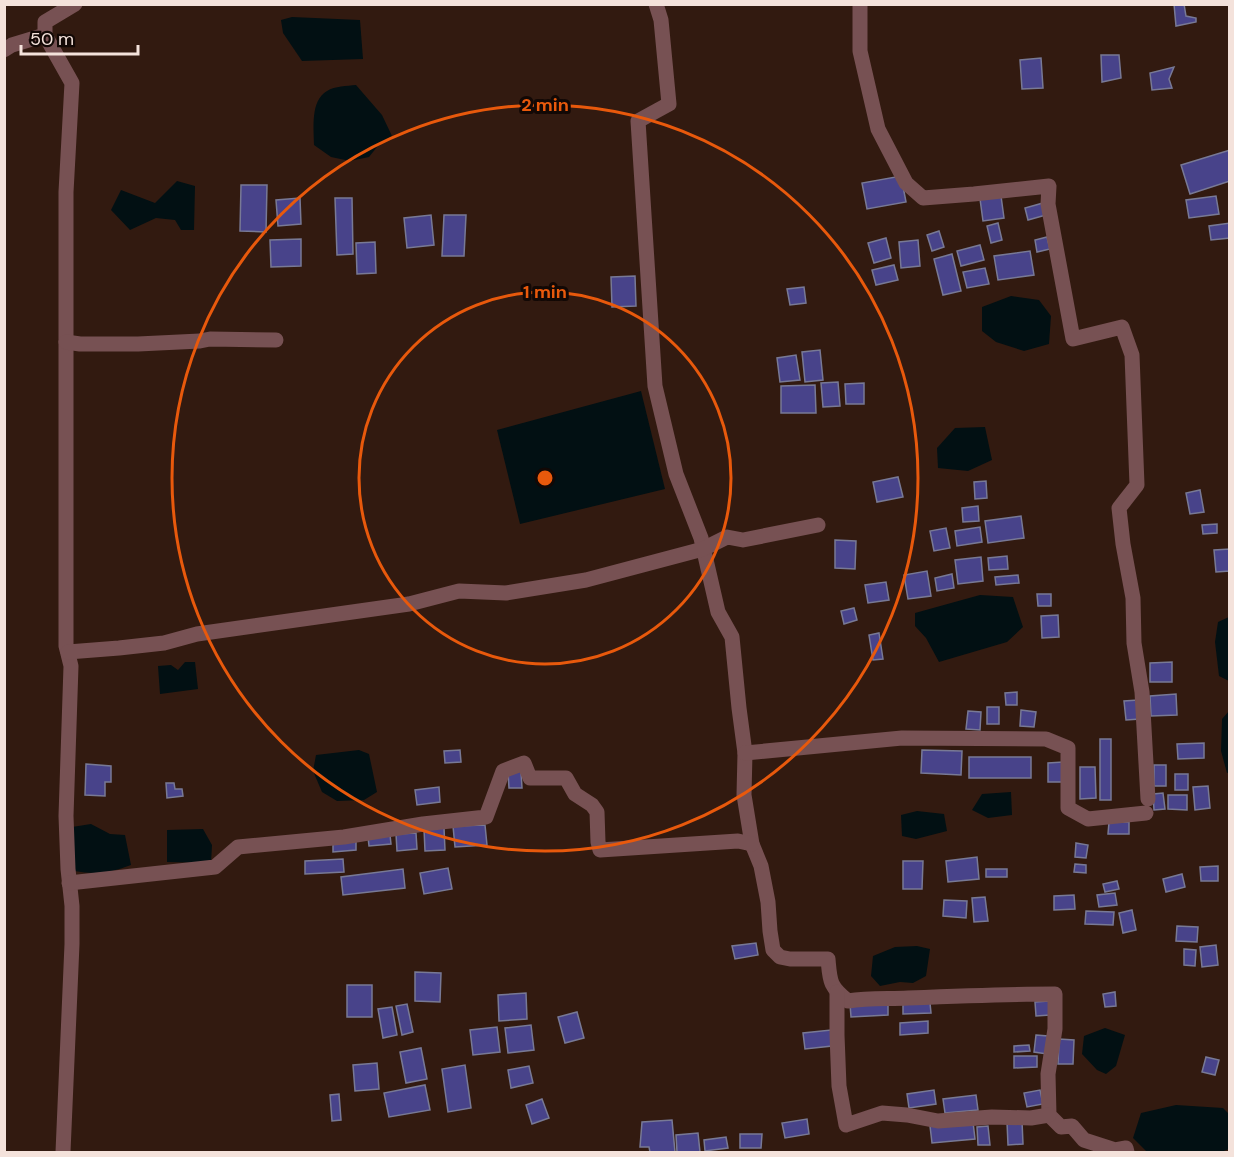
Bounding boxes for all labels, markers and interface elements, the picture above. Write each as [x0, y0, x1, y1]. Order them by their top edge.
scale bar [21, 18, 138, 56]
text: 50 m [30, 27, 74, 51]
text: 2 min [521, 93, 569, 117]
text: 1 min [523, 280, 567, 304]
centre of rings [535, 468, 555, 488]

